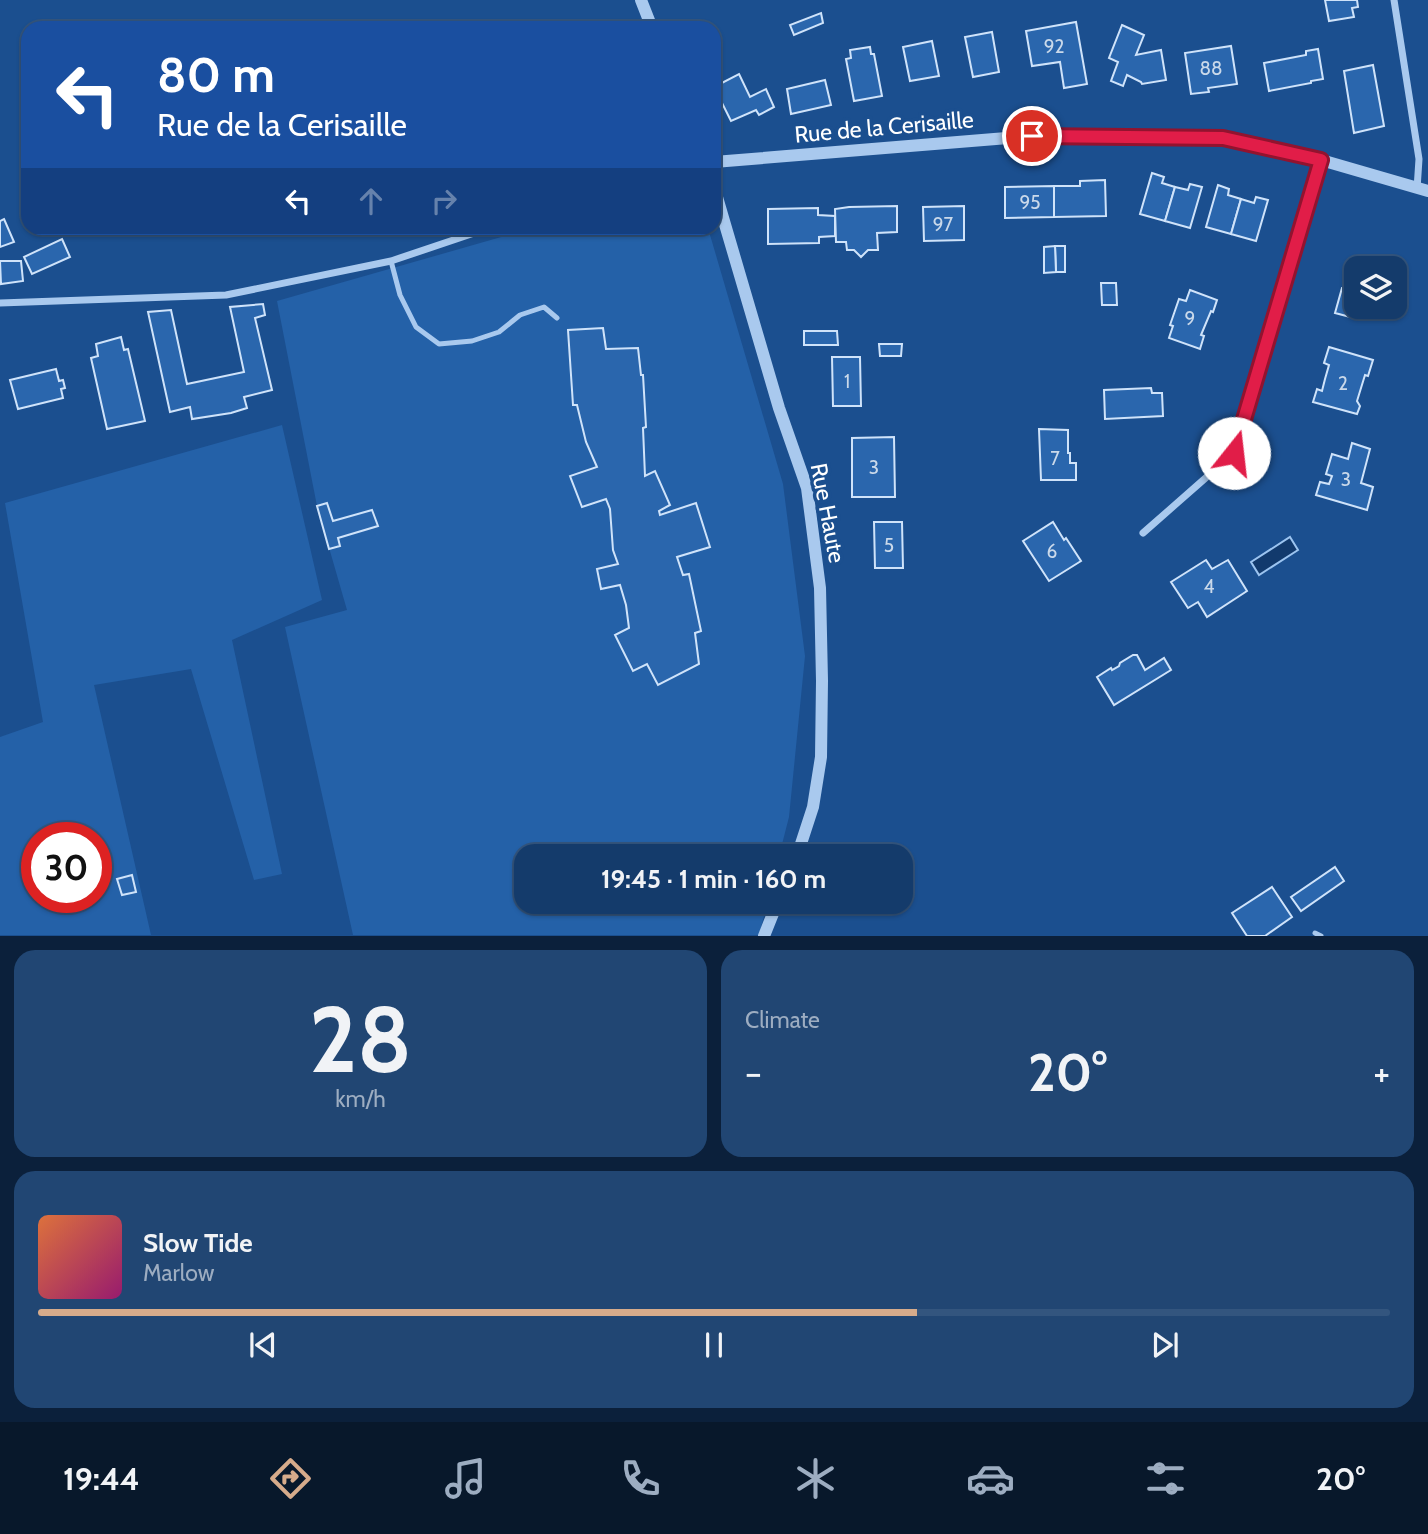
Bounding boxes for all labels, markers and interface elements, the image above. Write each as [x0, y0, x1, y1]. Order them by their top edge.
house number: 92 [1044, 35, 1064, 58]
text: 80 m [157, 45, 275, 104]
icon: left [42, 49, 133, 140]
house number: 88 [1199, 57, 1223, 80]
text: Rue de la Cerisaille [157, 105, 407, 144]
street label: Rue de la Cerisaille [793, 105, 975, 149]
pin [1002, 106, 1062, 166]
icon: arrive [1013, 117, 1051, 155]
icon: left [279, 182, 317, 220]
icon: ahead [352, 182, 390, 220]
icon: right [425, 182, 463, 220]
house number: 95 [1019, 191, 1041, 214]
house number: 97 [933, 213, 954, 236]
map controls [1344, 256, 1407, 319]
button: layers [1344, 256, 1407, 319]
house number: 9 [1185, 307, 1195, 330]
house number: 1 [844, 370, 850, 393]
house number: 2 [1338, 372, 1348, 395]
position arrow [1197, 416, 1271, 490]
house number: 7 [1050, 447, 1060, 470]
house number: 3 [869, 456, 879, 479]
street label: Rue Haute [805, 461, 851, 566]
house number: 3 [1341, 468, 1351, 491]
house number: 5 [884, 534, 894, 557]
house number: 6 [1047, 540, 1057, 563]
house number: 4 [1204, 575, 1215, 598]
speed limit sign: 30 [21, 822, 112, 913]
text: 19:45 · 1 min · 160 m [601, 863, 826, 895]
text: 28 [309, 984, 412, 1095]
text: Climate [745, 1006, 820, 1034]
text: 20° [1028, 1041, 1107, 1104]
text: − [745, 1049, 762, 1096]
text: + [1373, 1049, 1390, 1096]
text: km/h [335, 1085, 386, 1113]
text: Slow Tide [143, 1227, 253, 1259]
text: Marlow [143, 1259, 214, 1287]
icon: previous [244, 1326, 282, 1364]
icon: pause [695, 1326, 733, 1364]
icon: next [1146, 1326, 1184, 1364]
icon: directions [266, 1454, 315, 1503]
icon: music [441, 1454, 490, 1503]
icon: phone [616, 1454, 665, 1503]
icon: climate [791, 1454, 840, 1503]
icon: car [966, 1454, 1015, 1503]
icon: filters [1141, 1454, 1190, 1503]
text: 19:44 [63, 1459, 140, 1498]
text: 20° [1316, 1459, 1365, 1498]

